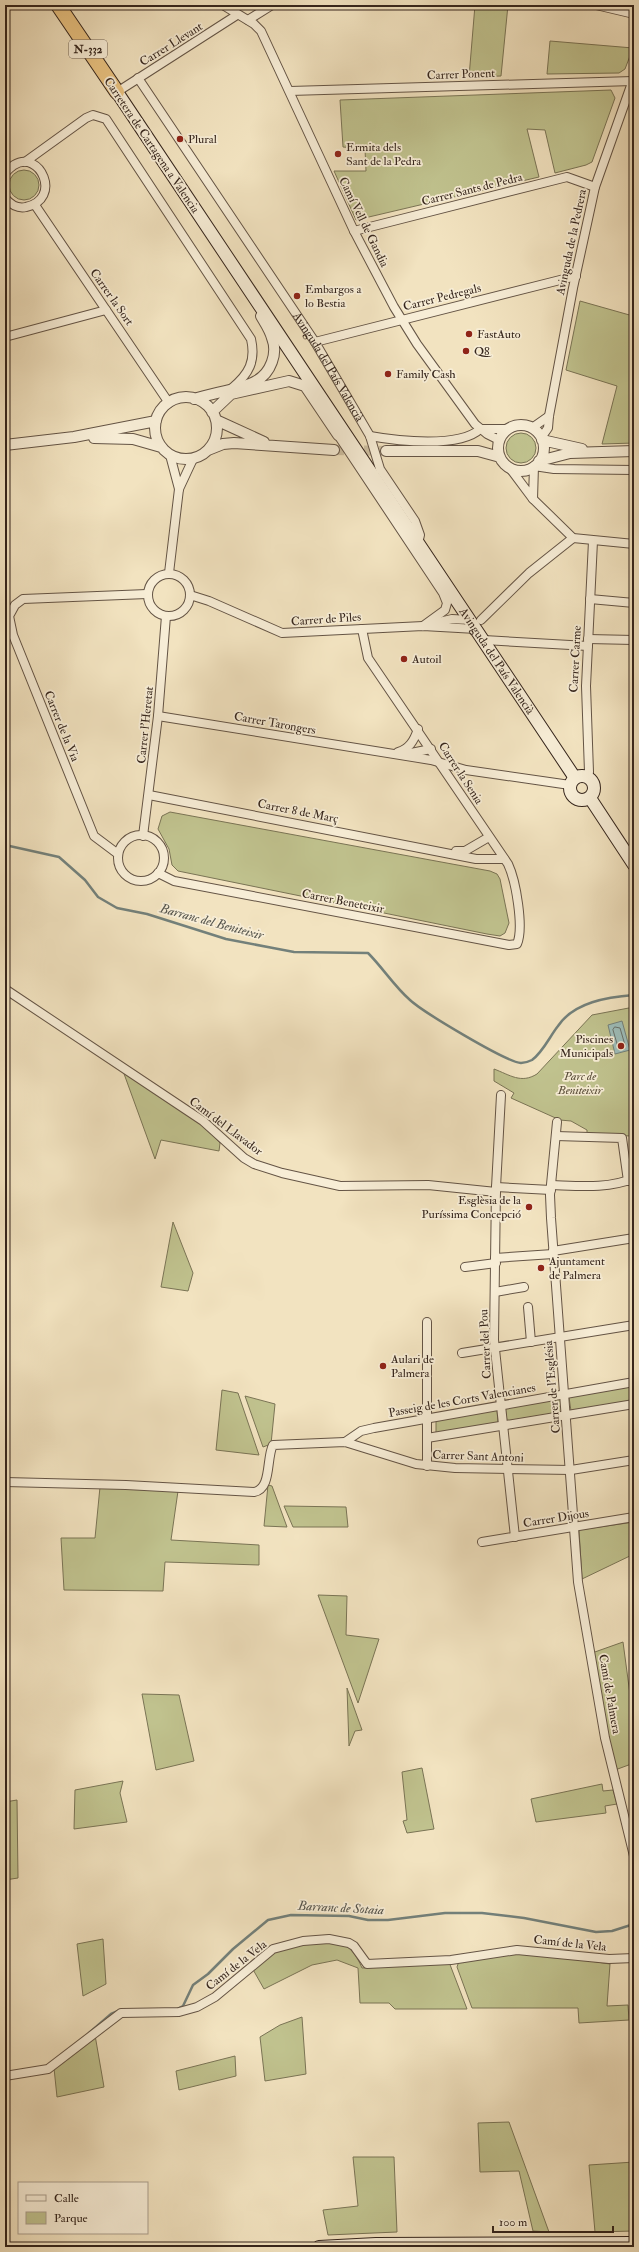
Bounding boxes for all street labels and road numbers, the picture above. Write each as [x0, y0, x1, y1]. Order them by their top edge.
street label: Carrer Llevant [137, 19, 206, 70]
road number: N-332 [69, 40, 107, 58]
street label: Carrer Ponent [427, 66, 495, 83]
street label: Carretera de Cartagena a Valencia [101, 75, 203, 217]
street label: Carrer Sants de Pedra [420, 169, 525, 209]
street label: Camí Vell de Gandia [335, 175, 392, 271]
street label: Avinguda de la Pedrera [553, 187, 590, 297]
street label: Carrer la Sort [87, 266, 137, 329]
street label: Carrer Pedregals [402, 281, 483, 314]
street label: Avinguda del País Valencià [289, 309, 367, 425]
street label: Avinguda del País Valencià [455, 604, 538, 718]
street label: Carrer de Piles [290, 610, 362, 629]
street label: Carrer Carme [566, 625, 585, 693]
street label: Carrer l'Heretat [134, 686, 157, 764]
street label: Carrer de la Via [41, 689, 83, 765]
street label: Carrer Tarongers [233, 709, 317, 738]
street label: Carrer la Senia [435, 739, 487, 808]
street label: Carrer 8 de Març [256, 796, 340, 827]
street label: Carrer Beneteixir [300, 886, 386, 917]
street label: Camí del Llavador [186, 1094, 266, 1159]
street label: Carrer del Pou [476, 1309, 495, 1379]
street label: Carrer de l'Església [541, 1339, 564, 1434]
street label: Passeig de les Corts Valencianes [387, 1380, 537, 1421]
street label: Carrer Sant Antoni [432, 1447, 524, 1466]
street label: Carrer Dijous [522, 1506, 590, 1531]
street label: Camí de Palmera [595, 1653, 624, 1736]
street label: Camí de la Vela [533, 1932, 608, 1955]
street label: Camí de la Vela [203, 1936, 271, 1994]

